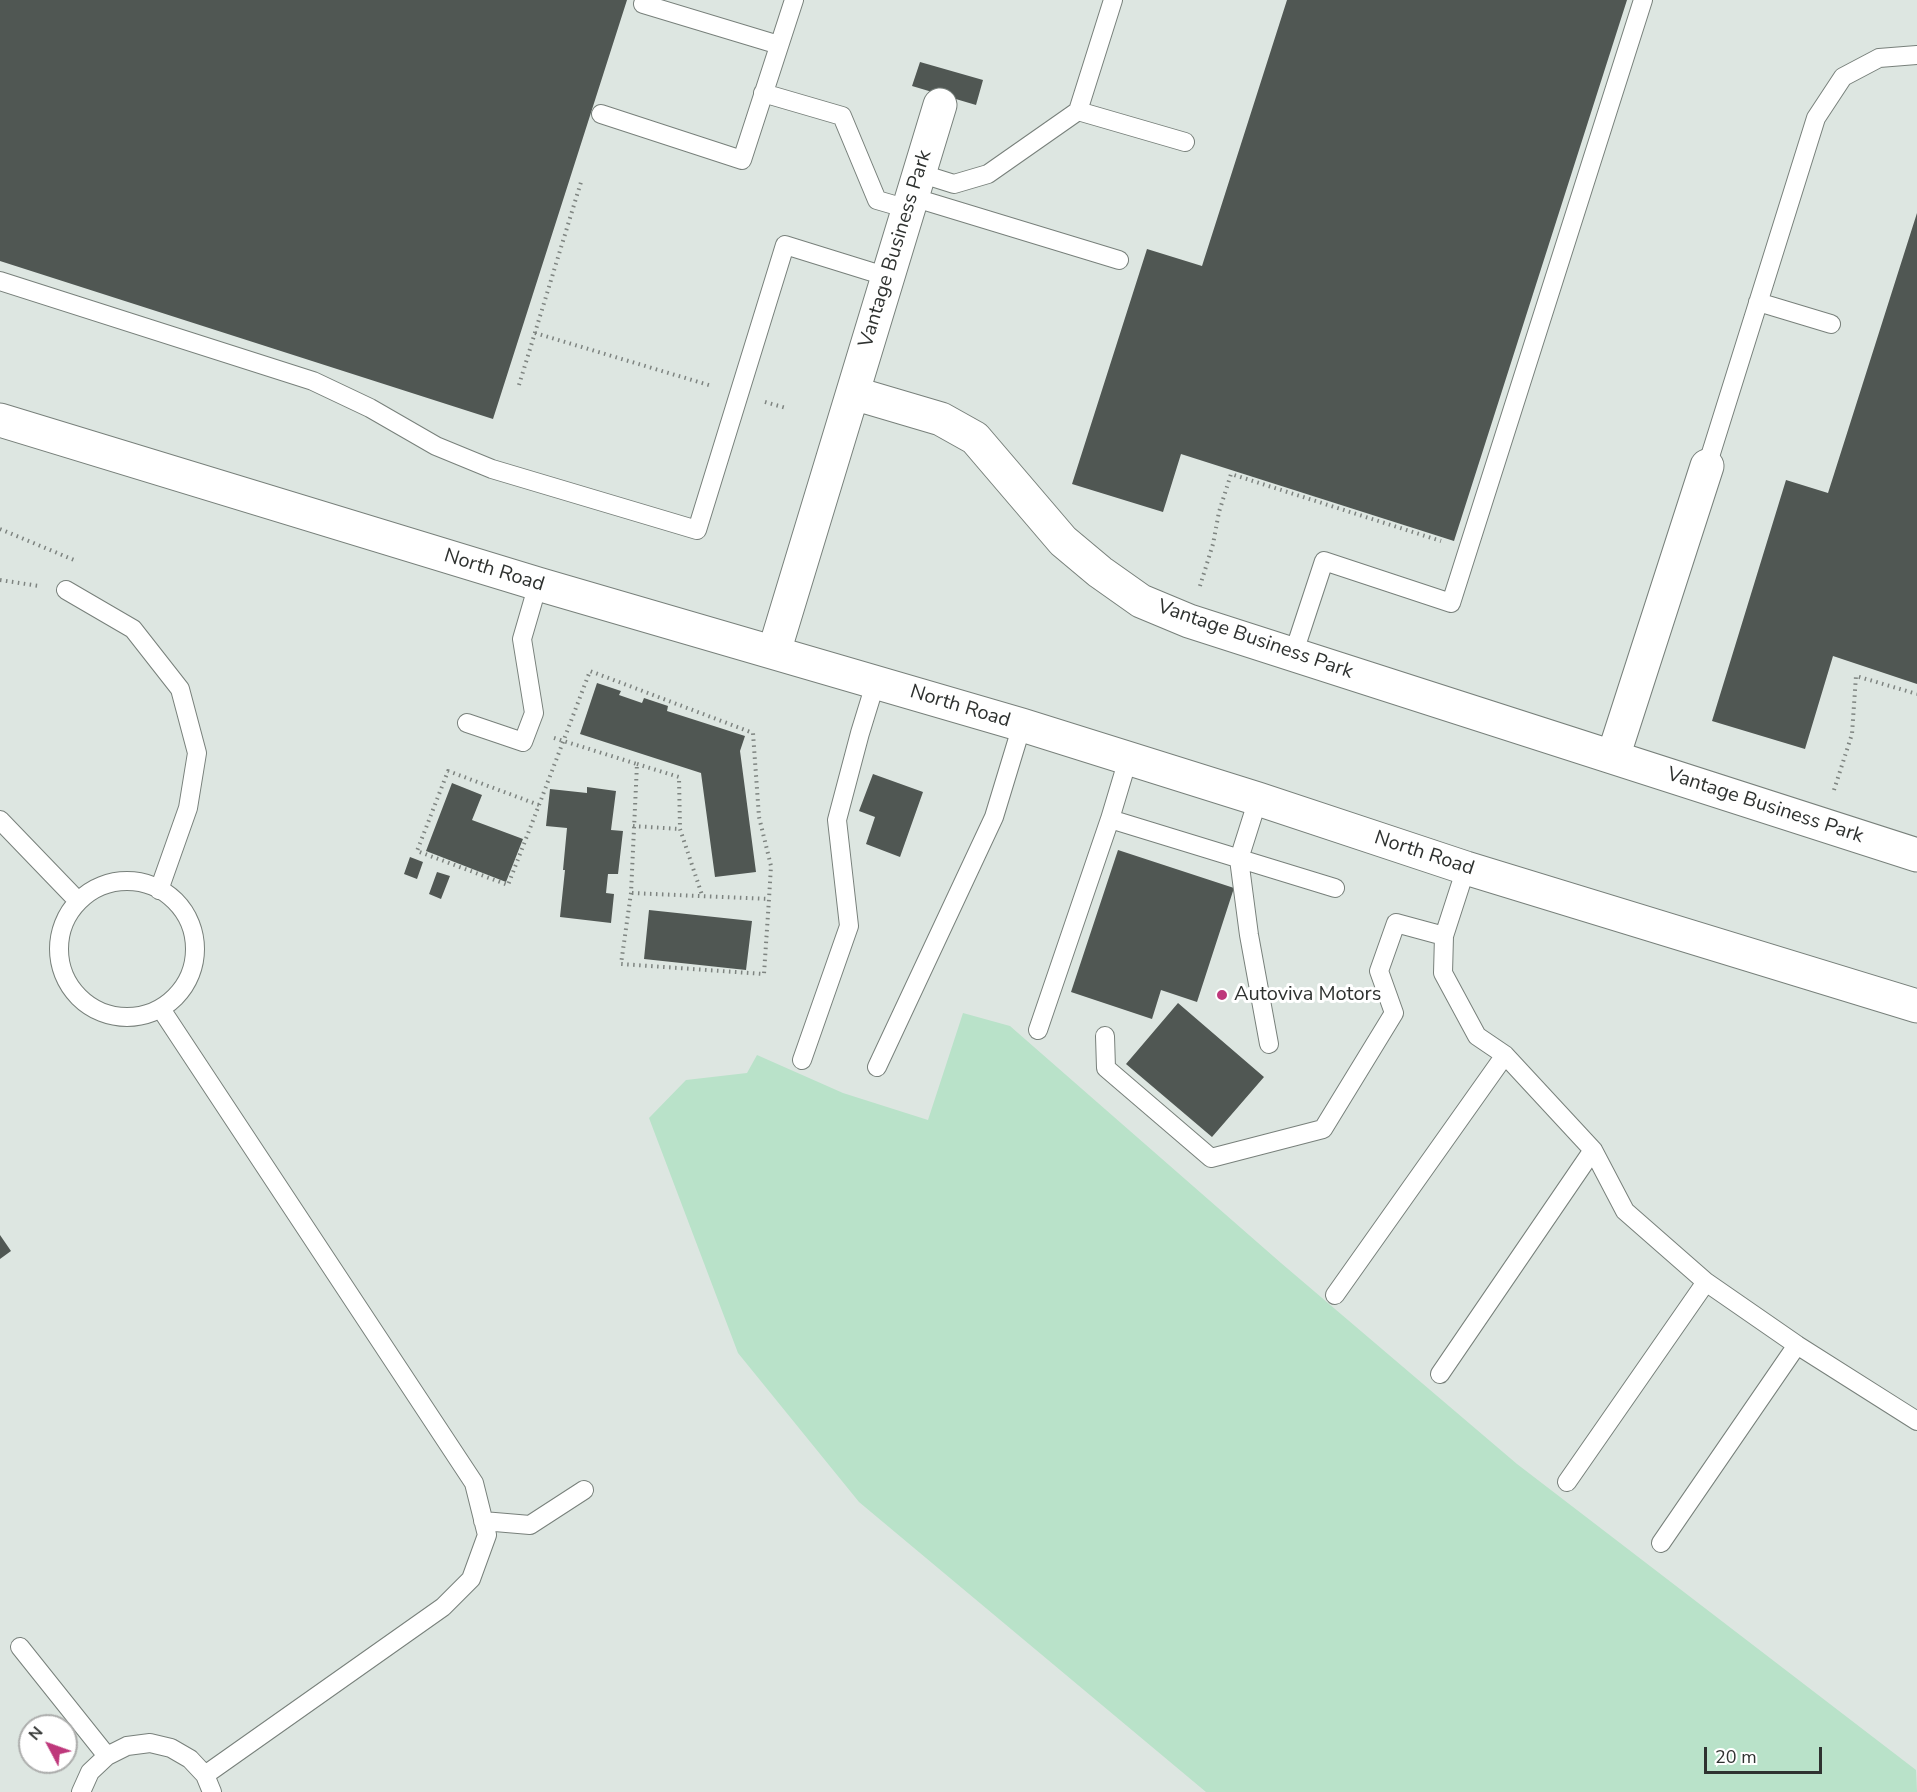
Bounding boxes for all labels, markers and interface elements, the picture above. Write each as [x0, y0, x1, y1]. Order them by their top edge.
street label: Vantage Business Park [855, 147, 937, 351]
street label: North Road [441, 544, 547, 598]
street label: Vantage Business Park [1154, 595, 1356, 685]
street label: North Road [907, 680, 1013, 734]
street label: Vantage Business Park [1664, 763, 1866, 849]
street label: North Road [1371, 827, 1477, 881]
place label: Autoviva Motors [1234, 983, 1381, 1007]
marker: Autoviva Motors [1215, 988, 1229, 1002]
north arrow [18, 1714, 78, 1774]
text: N [24, 1722, 48, 1745]
scale bar [1707, 1735, 1826, 1773]
text: 20 m [1715, 1745, 1757, 1769]

